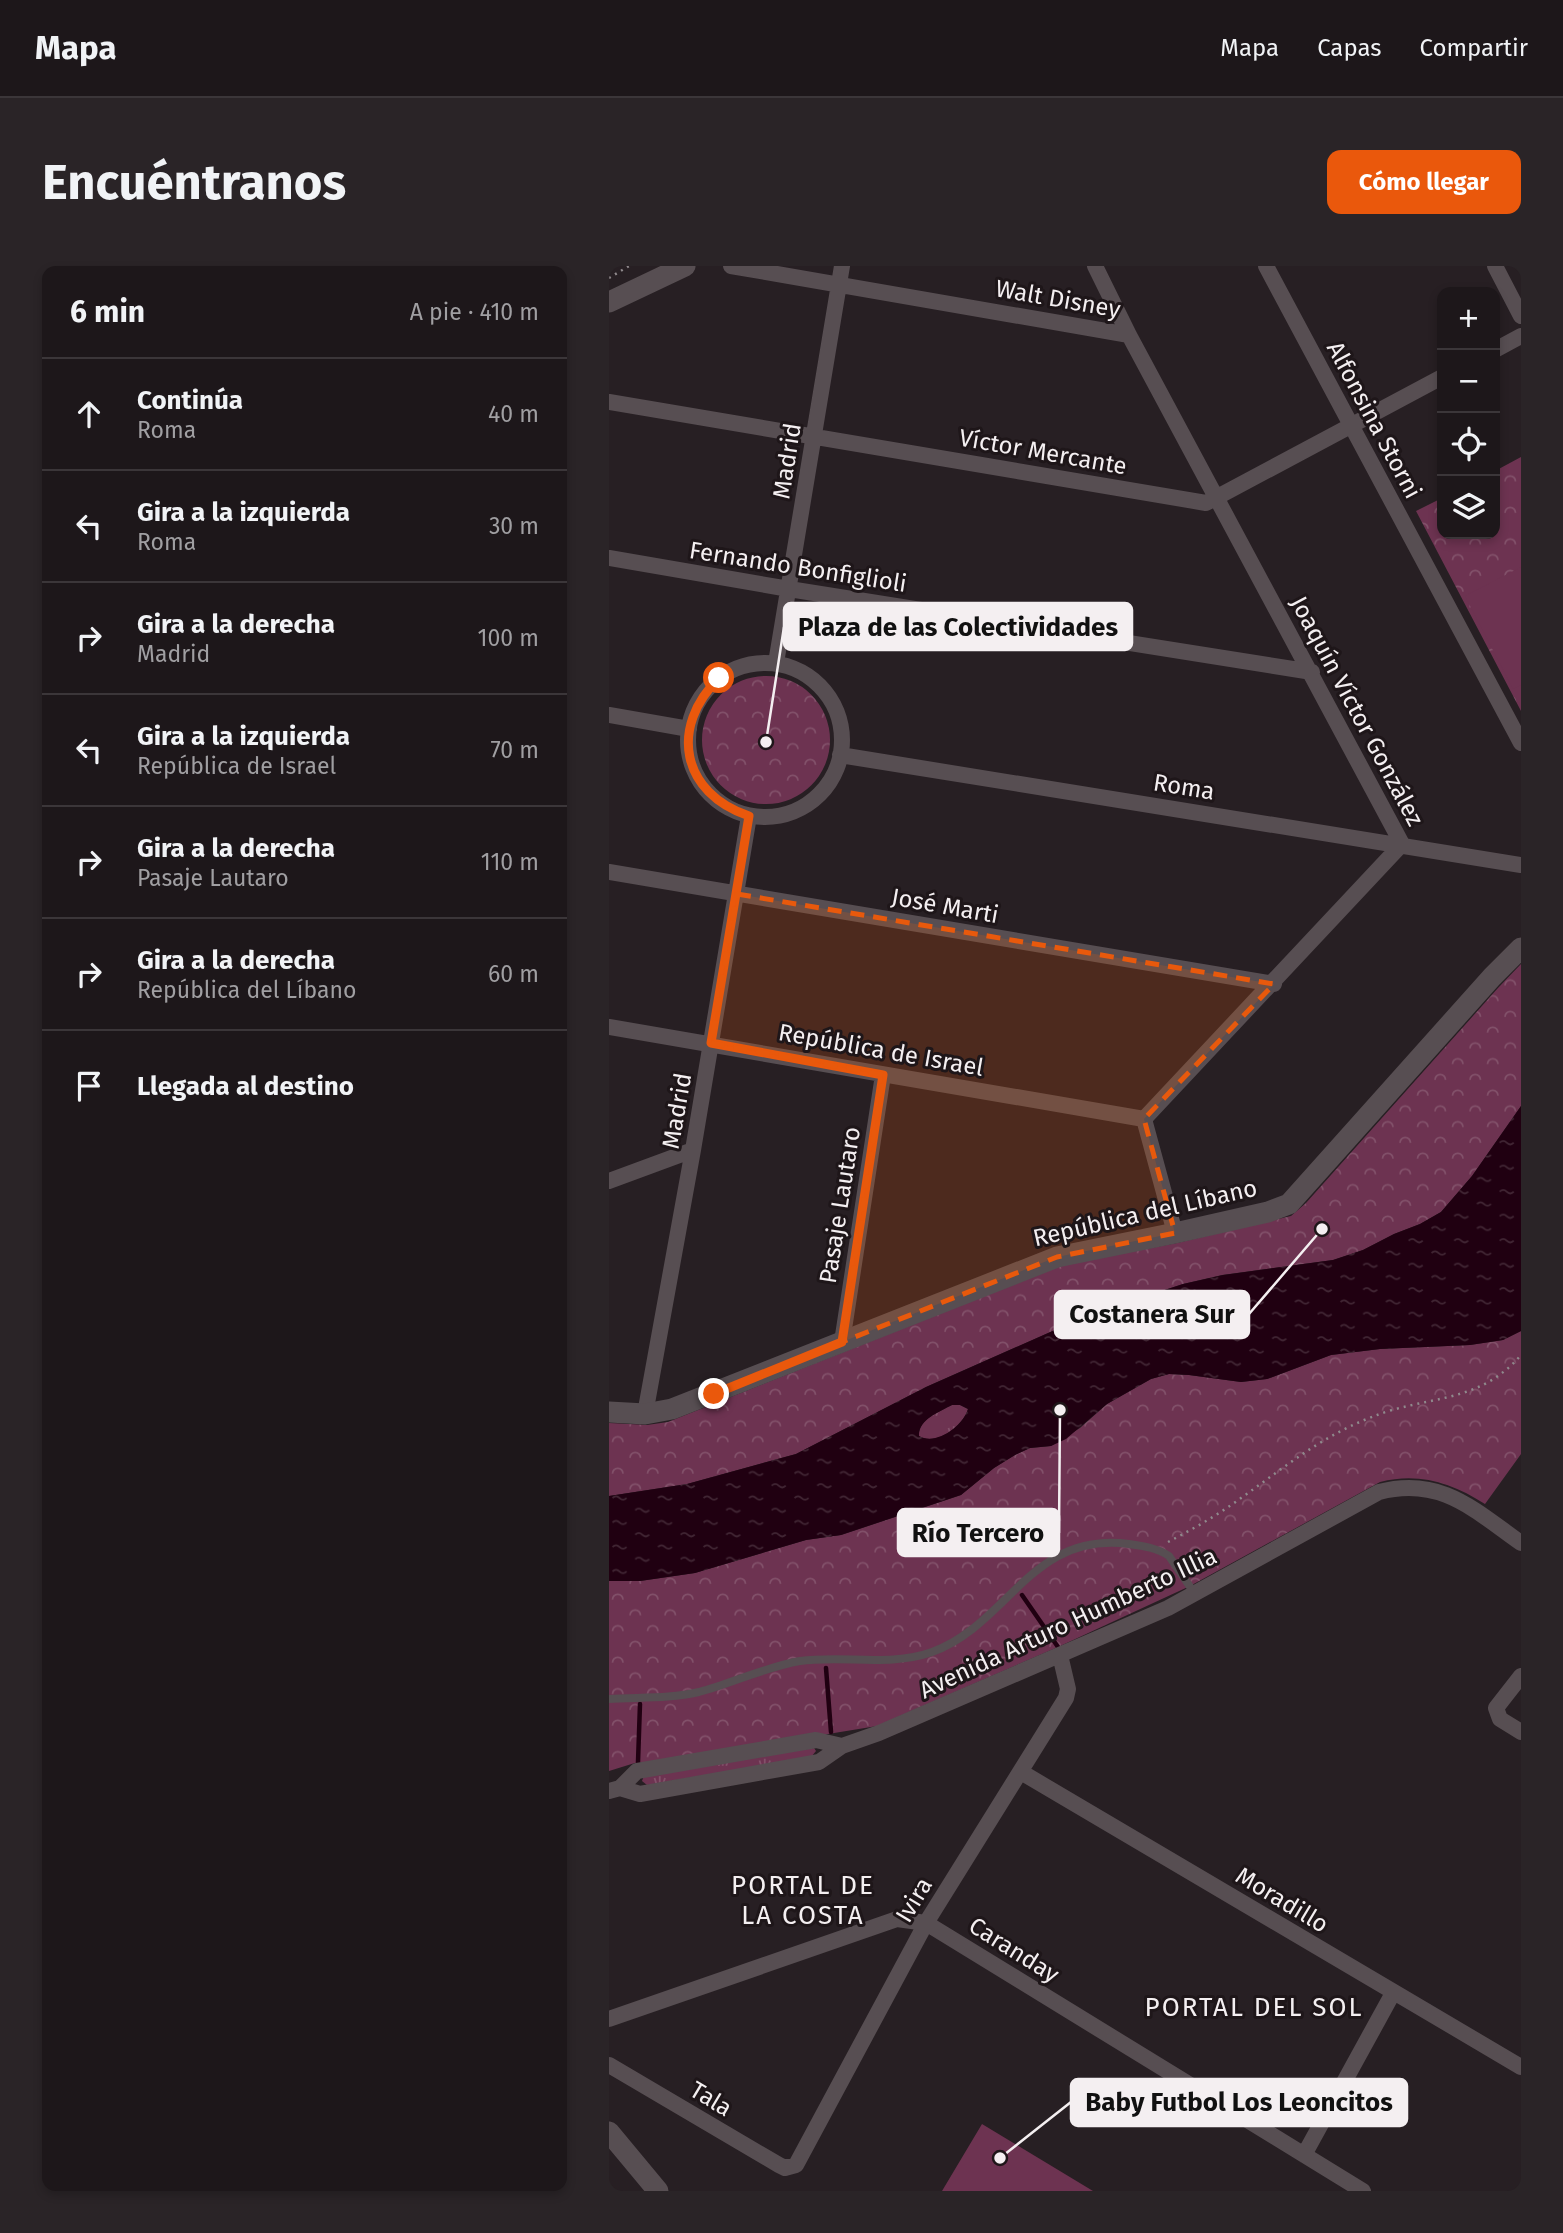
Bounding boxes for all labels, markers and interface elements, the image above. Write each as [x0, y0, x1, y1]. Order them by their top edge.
text: Mapa [35, 28, 116, 68]
text: Mapa [1220, 34, 1279, 62]
text: Capas [1317, 34, 1381, 62]
text: Compartir [1419, 34, 1528, 62]
button: Cómo llegar [1327, 150, 1521, 214]
text: Encuéntranos [42, 153, 346, 212]
street label: Walt Disney [993, 274, 1123, 324]
map controls [1437, 287, 1500, 539]
button: + [1437, 287, 1500, 350]
text: 6 min [70, 294, 145, 330]
text: A pie · 410 m [410, 298, 539, 326]
street label: Alfonsina Storni [1321, 337, 1427, 503]
button: − [1437, 350, 1500, 413]
text: Continúa [137, 385, 243, 416]
icon: ahead [70, 395, 108, 433]
text: 40 m [488, 400, 539, 428]
button: locate [1437, 413, 1500, 476]
text: Roma [137, 416, 196, 444]
street label: Madrid [767, 421, 807, 501]
street label: Víctor Mercante [957, 423, 1129, 481]
button: layers [1437, 476, 1500, 539]
text: Gira a la izquierda [137, 497, 350, 528]
icon: left [70, 507, 108, 545]
text: 30 m [489, 512, 539, 540]
text: Roma [137, 528, 196, 556]
street label: Fernando Bonfiglioli [687, 536, 909, 598]
street label: Joaquín Víctor González [1285, 591, 1429, 831]
callout: Plaza de las Colectividades [784, 603, 1132, 650]
text: Gira a la derecha [137, 609, 335, 640]
text: Plaza de las Colectividades [798, 612, 1118, 643]
icon: right [70, 619, 108, 657]
text: 100 m [478, 624, 539, 652]
text: Madrid [137, 640, 210, 668]
route start [703, 662, 734, 693]
text: Gira a la izquierda [137, 721, 350, 752]
icon: left [70, 731, 108, 769]
text: 70 m [490, 736, 539, 764]
text: República de Israel [137, 752, 336, 780]
street label: Roma [1151, 768, 1217, 806]
text: Gira a la derecha [137, 833, 335, 864]
icon: right [70, 843, 108, 881]
text: 110 m [481, 848, 539, 876]
text: Pasaje Lautaro [137, 864, 289, 892]
street label: José Marti [889, 883, 1001, 929]
text: Gira a la derecha [137, 945, 335, 976]
icon: right [70, 955, 108, 993]
text: 60 m [488, 960, 539, 988]
text: República del Líbano [137, 976, 356, 1004]
street label: República de Israel [776, 1018, 986, 1082]
icon: arrive [70, 1067, 108, 1105]
text: Llegada al destino [137, 1071, 354, 1102]
street label: Madrid [657, 1071, 697, 1151]
street label: Pasaje Lautaro [814, 1125, 866, 1285]
street label: República del Líbano [1030, 1174, 1260, 1252]
callout: Costanera Sur [1055, 1291, 1249, 1338]
text: Costanera Sur [1069, 1299, 1235, 1330]
route end [698, 1378, 729, 1409]
callout: Río Tercero [898, 1509, 1059, 1556]
text: Río Tercero [912, 1518, 1044, 1549]
street label: Avenida Arturo Humberto Illia [915, 1542, 1221, 1704]
street label: Moradillo [1231, 1861, 1333, 1939]
district label: PORTAL DE LA COSTA [731, 1870, 875, 1931]
street label: Ivira [890, 1873, 938, 1927]
street label: Caranday [964, 1911, 1064, 1989]
district label: PORTAL DEL SOL [1145, 1992, 1363, 2023]
street label: Tala [685, 2076, 737, 2122]
callout: Baby Futbol Los Leoncitos [1071, 2079, 1407, 2126]
text: Baby Futbol Los Leoncitos [1085, 2087, 1393, 2118]

